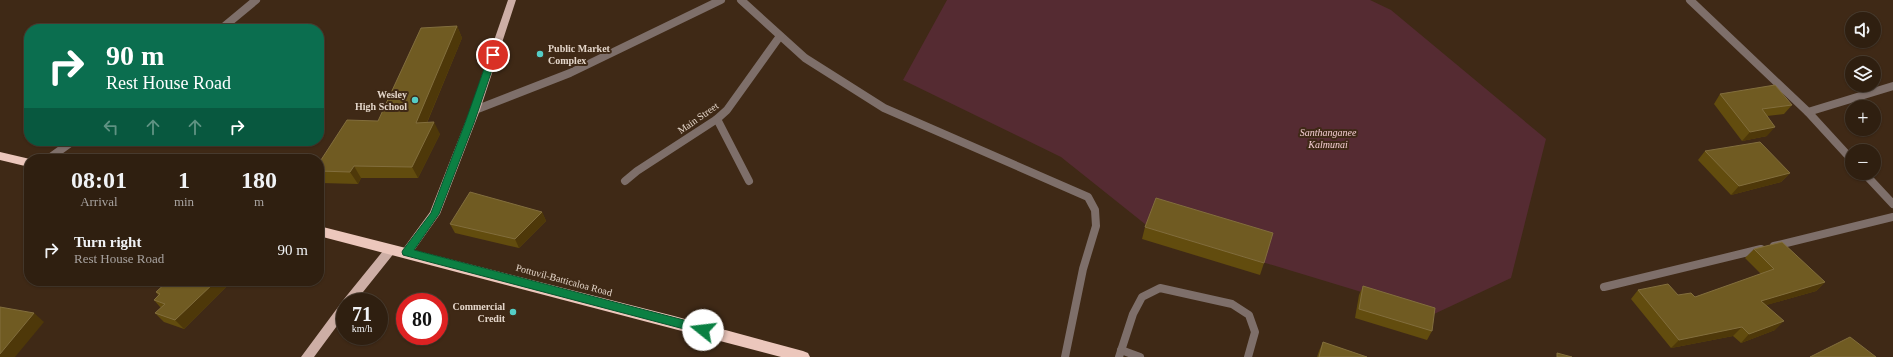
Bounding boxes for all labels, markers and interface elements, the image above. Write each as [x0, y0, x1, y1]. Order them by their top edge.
map controls [1845, 12, 1881, 180]
button: sound [1845, 12, 1881, 48]
pin [476, 38, 510, 72]
icon: right [40, 40, 92, 92]
text: 90 m [106, 40, 164, 71]
place label: Public Market Complex [548, 43, 611, 66]
icon: arrive [482, 44, 504, 66]
marker: Public Market Complex [535, 49, 545, 59]
button: layers [1845, 56, 1881, 92]
text: Rest House Road [106, 73, 231, 93]
place label: Wesley High School [355, 89, 407, 112]
marker: Wesley High School [410, 95, 420, 105]
street label: Main Street [676, 100, 721, 136]
button: + [1845, 100, 1881, 136]
icon: left [100, 116, 122, 138]
icon: ahead [142, 116, 164, 138]
icon: ahead [184, 116, 206, 138]
icon: right [226, 116, 248, 138]
park label: Santhanganee Kalmunai [1300, 127, 1357, 150]
button: − [1845, 144, 1881, 180]
text: 08:01 [71, 167, 127, 193]
text: 1 [178, 167, 190, 193]
text: 180 [241, 167, 277, 193]
text: Arrival [80, 194, 118, 209]
text: min [174, 194, 194, 209]
text: m [254, 194, 264, 209]
text: Turn right [74, 234, 141, 250]
icon: right [40, 239, 62, 261]
text: 90 m [278, 242, 308, 258]
text: Rest House Road [74, 251, 164, 266]
street label: Pottuvil-Batticaloa Road [515, 262, 613, 298]
speed limit sign: 80 [396, 293, 448, 345]
place label: Commercial Credit [452, 301, 506, 324]
text: 71 [352, 303, 372, 325]
marker: Commercial Credit [508, 307, 518, 317]
position arrow [682, 309, 724, 351]
text: km/h [352, 323, 372, 334]

